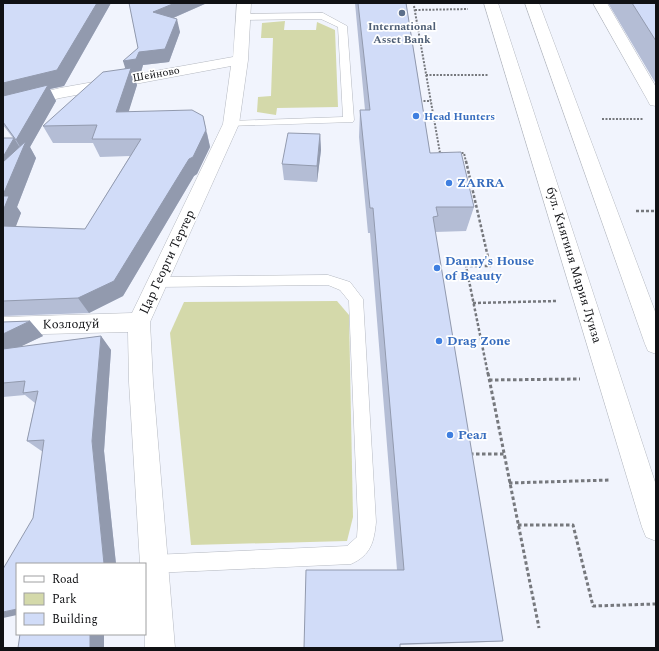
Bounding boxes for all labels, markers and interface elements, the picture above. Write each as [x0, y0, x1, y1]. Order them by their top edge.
marker: International Asset Bank [397, 8, 407, 18]
place label: International Asset Bank [368, 18, 436, 48]
street label: Шейново [131, 61, 181, 86]
place label: Head Hunters [424, 108, 495, 125]
marker: Head Hunters [411, 111, 421, 121]
place label: ZARRA [457, 173, 505, 193]
marker: ZARRA [444, 178, 454, 188]
street label: бул. Княгиня Мария Луиза [541, 184, 608, 346]
street label: Цар Георги Тертер [134, 206, 200, 318]
place label: Danny's House of Beauty [445, 251, 534, 286]
marker: Danny's House of Beauty [432, 263, 442, 273]
street label: Козлодуй [42, 314, 100, 334]
place label: Drag Zone [447, 331, 511, 351]
marker: Drag Zone [434, 336, 444, 346]
place label: Реал [458, 425, 487, 445]
marker: Реал [445, 430, 455, 440]
legend [16, 563, 146, 635]
text: Road [52, 570, 79, 589]
text: Park [52, 590, 77, 609]
text: Building [52, 610, 98, 629]

